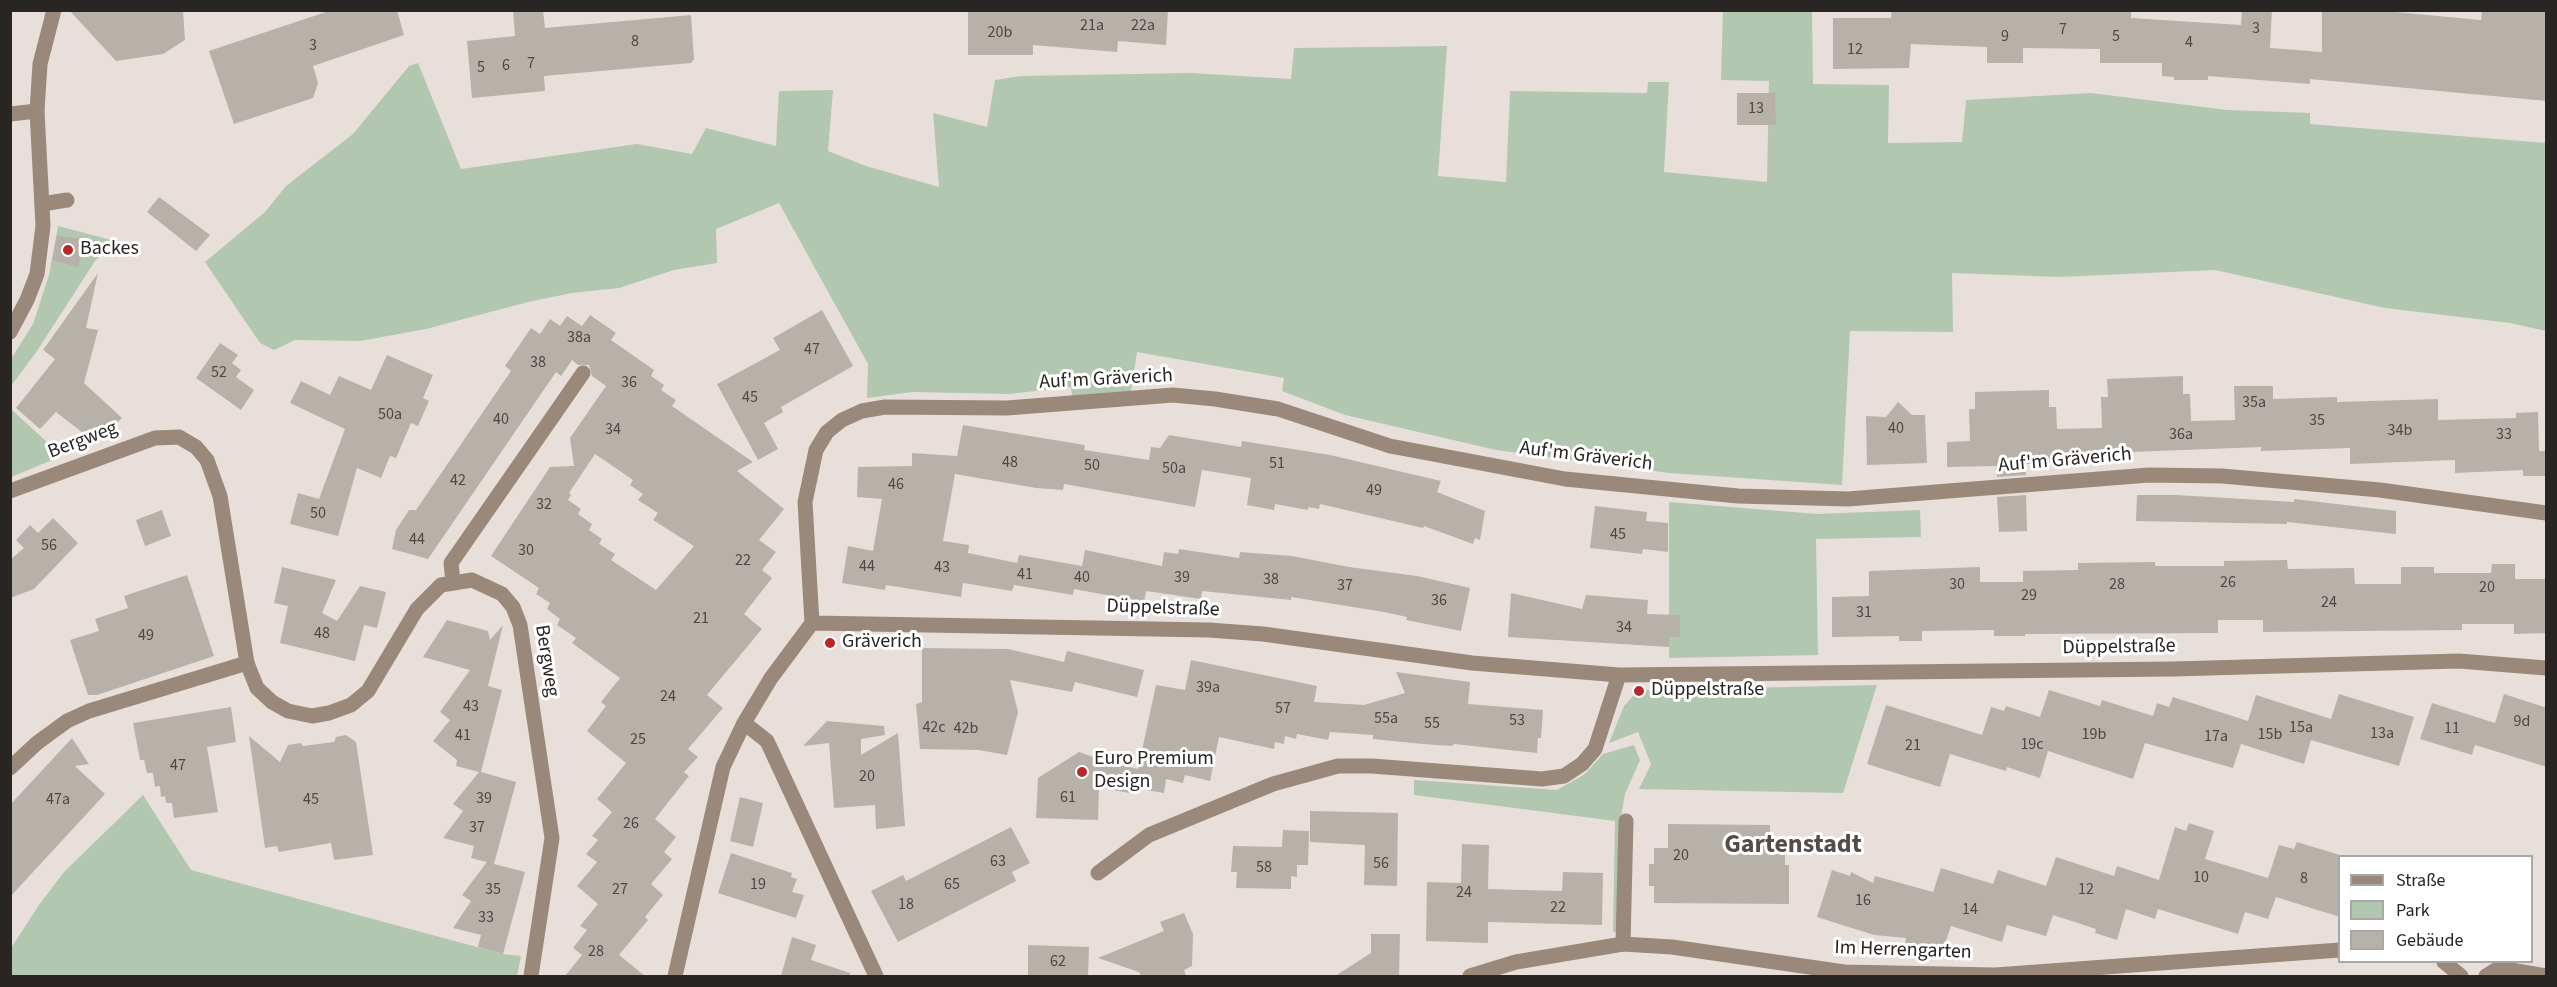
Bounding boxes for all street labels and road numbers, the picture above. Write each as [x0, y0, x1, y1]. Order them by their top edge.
street label: Auf'm Gräverich [1039, 365, 1173, 395]
street label: Bergweg [45, 417, 121, 465]
street label: Auf'm Gräverich [1518, 437, 1654, 477]
street label: Auf'm Gräverich [1997, 443, 2133, 479]
street label: Düppelstraße [1106, 595, 1220, 623]
street label: Bergweg [528, 623, 564, 699]
street label: Düppelstraße [2062, 635, 2176, 661]
street label: Im Herrengarten [1834, 937, 1972, 965]

